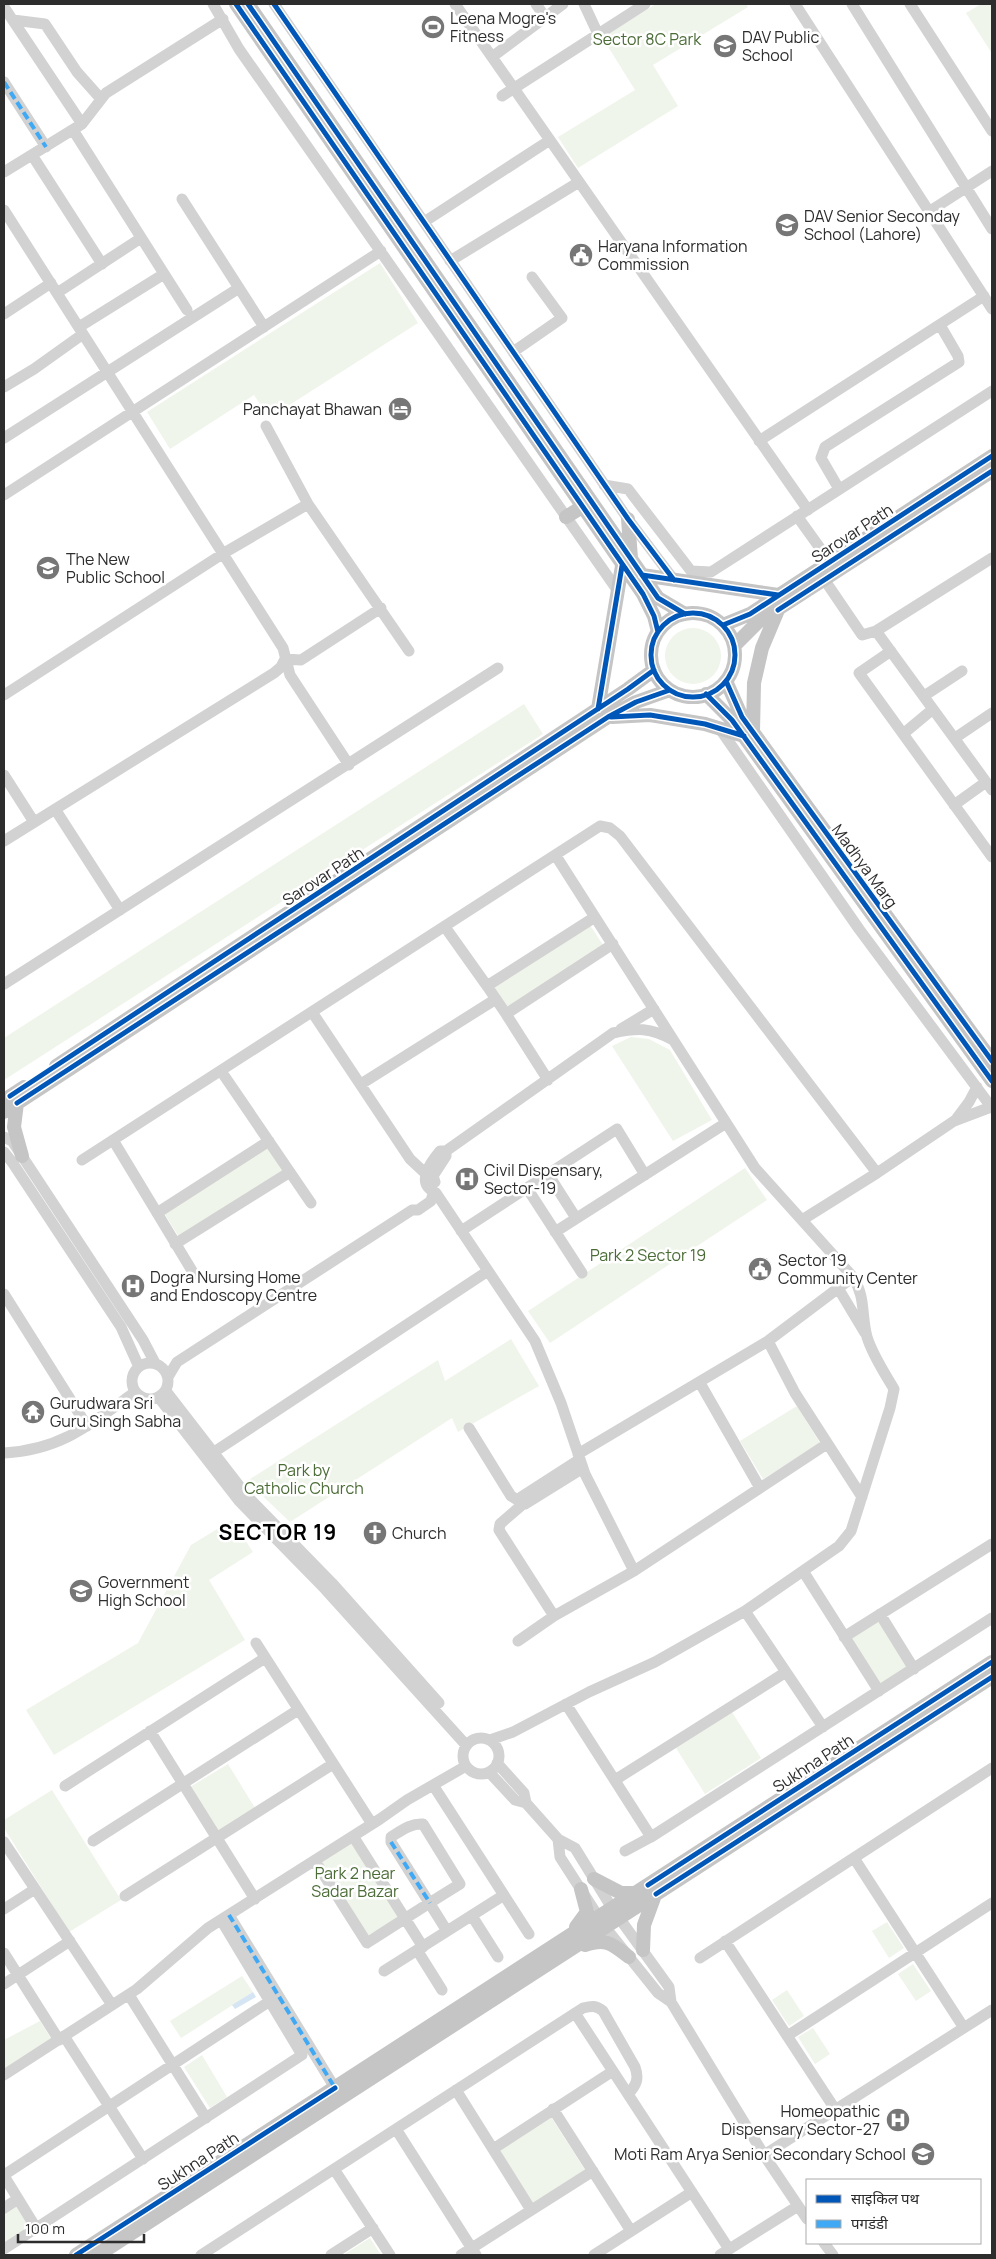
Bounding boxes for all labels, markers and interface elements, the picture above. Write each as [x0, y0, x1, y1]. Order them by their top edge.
place label: Leena Mogre's Fitness [450, 7, 556, 47]
sports icon: Leena Mogre's Fitness [420, 14, 446, 40]
place label: DAV Public School [742, 26, 819, 66]
park label: Sector 8C Park [593, 28, 702, 50]
school or university icon: DAV Public School [712, 33, 738, 59]
place label: DAV Senior Seconday School (Lahore) [804, 205, 961, 245]
school or university icon: DAV Senior Seconday School (Lahore) [774, 212, 800, 238]
place label: Haryana Information Commission [598, 235, 748, 275]
public building icon: Haryana Information Commission [568, 242, 594, 268]
hotel icon: Panchayat Bhawan [387, 396, 413, 422]
place label: Panchayat Bhawan [243, 398, 382, 420]
street label: Sarovar Path [807, 498, 897, 568]
place label: The New Public School [66, 548, 165, 588]
school or university icon: The New Public School [35, 555, 61, 581]
street label: Madhya Marg [827, 820, 903, 912]
street label: Sarovar Path [278, 841, 368, 911]
place label: Civil Dispensary, Sector-19 [484, 1159, 603, 1199]
hospital icon: Civil Dispensary, Sector-19 [454, 1166, 480, 1192]
park label: Park 2 Sector 19 [590, 1244, 706, 1266]
place label: Sector 19 Community Center [778, 1249, 918, 1289]
public building icon: Sector 19 Community Center [747, 1256, 773, 1282]
place label: Dogra Nursing Home and Endoscopy Centre [150, 1266, 317, 1306]
hospital icon: Dogra Nursing Home and Endoscopy Centre [120, 1273, 146, 1299]
place label: Gurudwara Sri Guru Singh Sabha [50, 1392, 181, 1432]
temple icon: Gurudwara Sri Guru Singh Sabha [20, 1399, 46, 1425]
park label: Park by Catholic Church [244, 1459, 364, 1499]
district label: SECTOR 19 [219, 1518, 337, 1546]
church icon: Church [362, 1520, 388, 1546]
place label: Church [392, 1522, 446, 1544]
place label: Government High School [98, 1571, 189, 1611]
school or university icon: Government High School [68, 1578, 94, 1604]
street label: Sukhna Path [768, 1729, 858, 1797]
park label: Park 2 near Sadar Bazar [311, 1862, 399, 1902]
place label: Homeopathic Dispensary Sector-27 [721, 2100, 880, 2140]
hospital icon: Homeopathic Dispensary Sector-27 [885, 2107, 911, 2133]
street label: Sukhna Path [153, 2127, 243, 2195]
school or university icon: Moti Ram Arya Senior Secondary School [910, 2141, 936, 2167]
place label: Moti Ram Arya Senior Secondary School [614, 2143, 906, 2165]
legend [806, 2179, 981, 2244]
text: साइकिल पथ [851, 2188, 919, 2209]
scale bar [18, 2212, 144, 2244]
text: पगडंडी [851, 2213, 889, 2234]
text: 100 m [25, 2218, 65, 2239]

